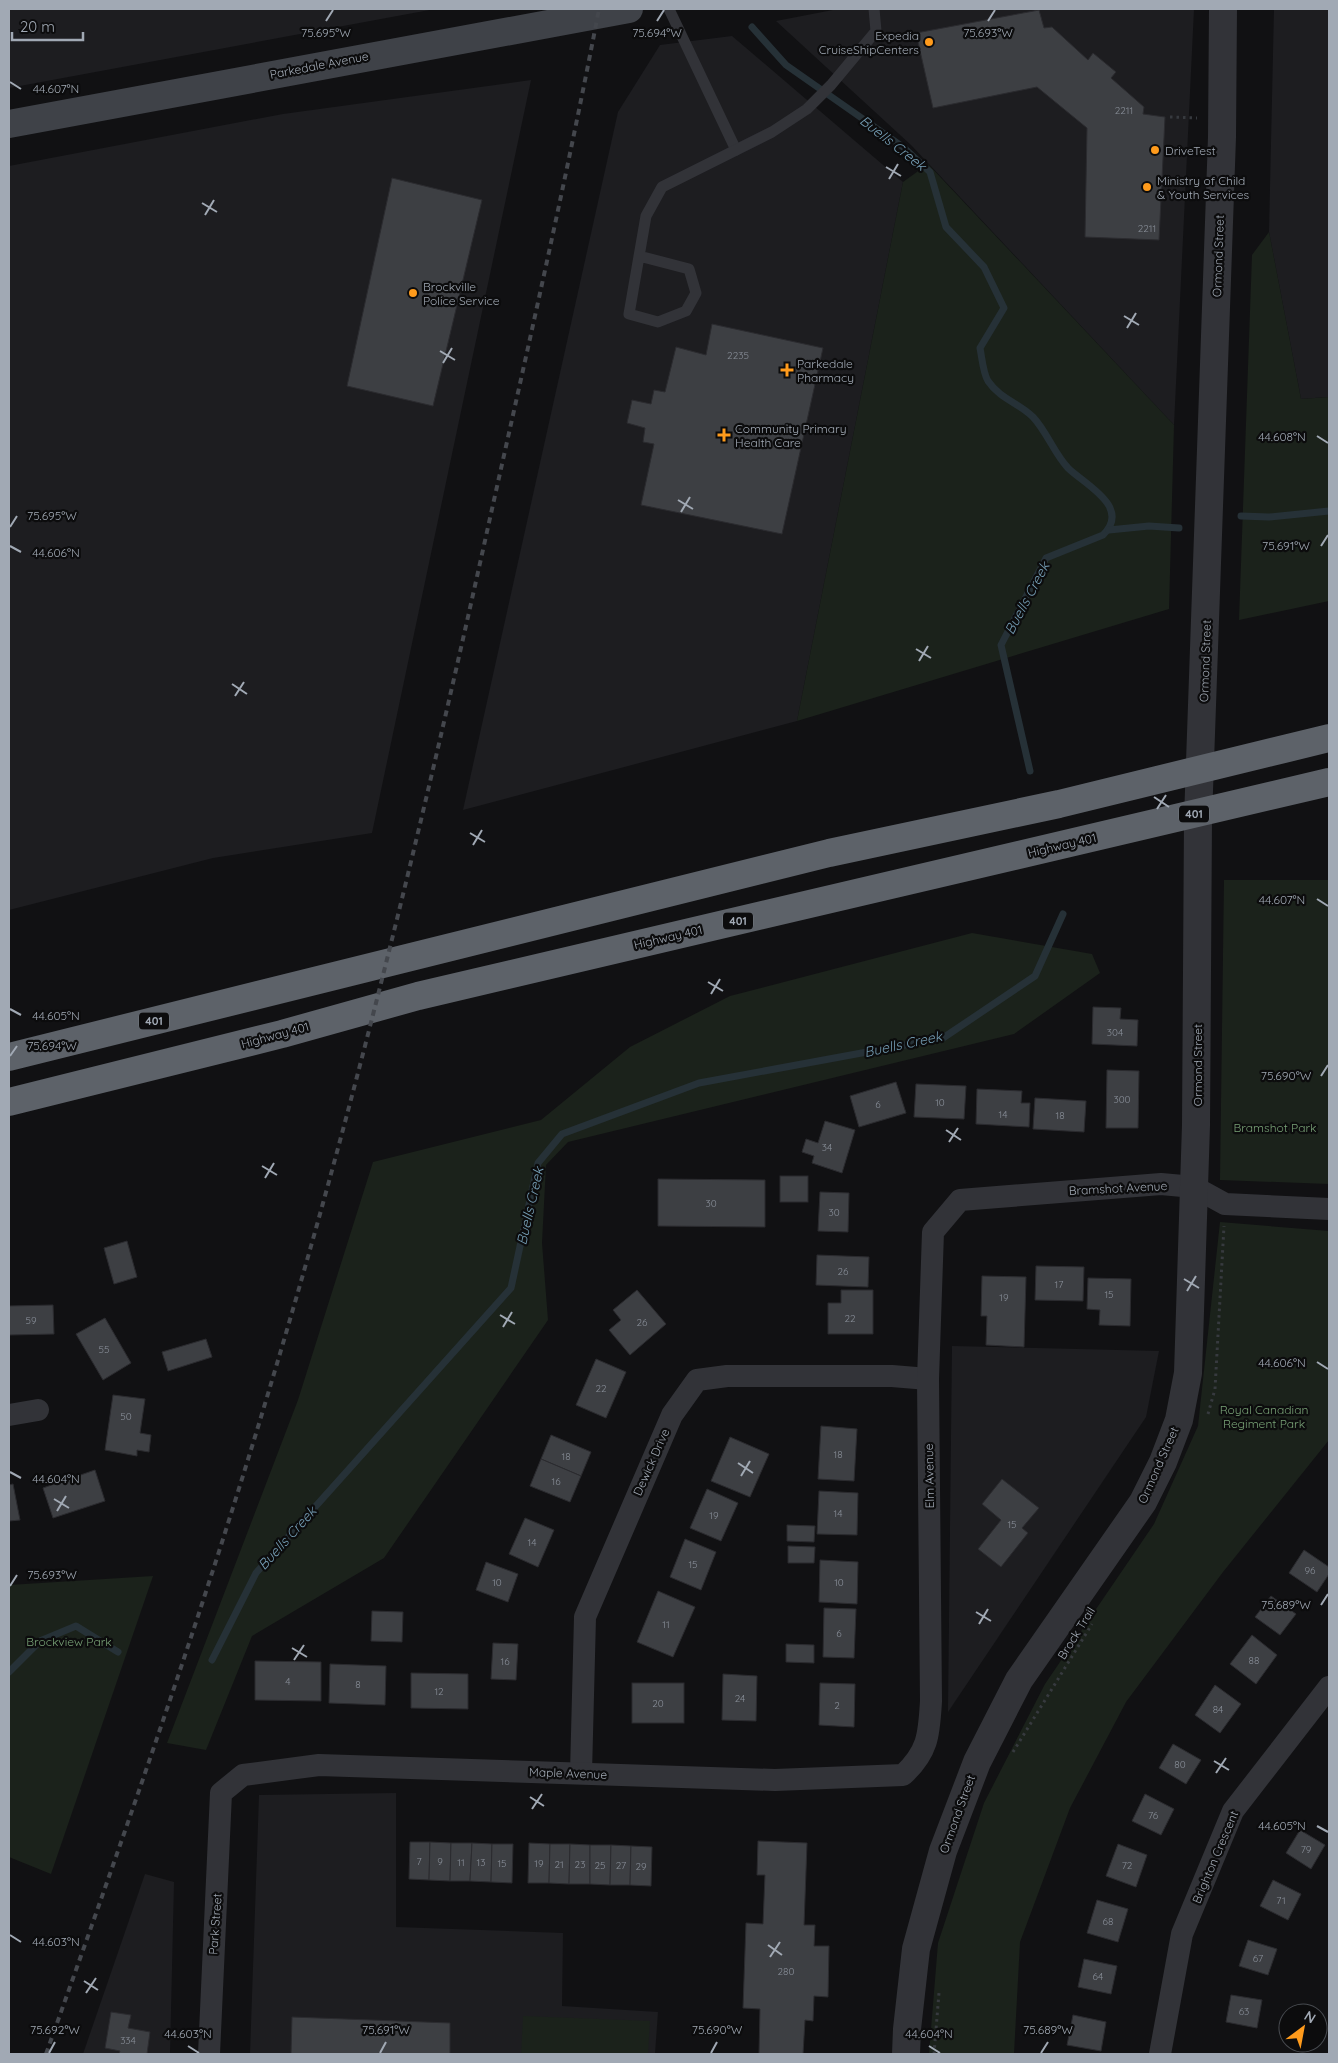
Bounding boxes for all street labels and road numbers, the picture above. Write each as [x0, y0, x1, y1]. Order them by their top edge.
street label: Parkedale Avenue [268, 48, 370, 82]
street label: Ormond Street [1209, 215, 1227, 297]
street label: Ormond Street [1196, 620, 1214, 702]
road number: 401 [1179, 806, 1209, 822]
street label: Highway 401 [1026, 830, 1098, 860]
road number: 401 [723, 912, 753, 929]
street label: Highway 401 [632, 922, 704, 952]
road number: 401 [139, 1012, 169, 1030]
street label: Highway 401 [239, 1019, 311, 1051]
street label: Ormond Street [1190, 1024, 1205, 1106]
street label: Bramshot Avenue [1068, 1178, 1168, 1198]
street label: Ormond Street [1134, 1424, 1182, 1506]
street label: Dewick Drive [630, 1426, 673, 1498]
street label: Elm Avenue [921, 1443, 937, 1509]
street label: Brock Trail [1054, 1604, 1098, 1662]
street label: Maple Avenue [529, 1764, 608, 1782]
street label: Ormond Street [936, 1773, 978, 1855]
street label: Brighton Crescent [1189, 1808, 1241, 1906]
street label: Park Street [205, 1893, 225, 1955]

